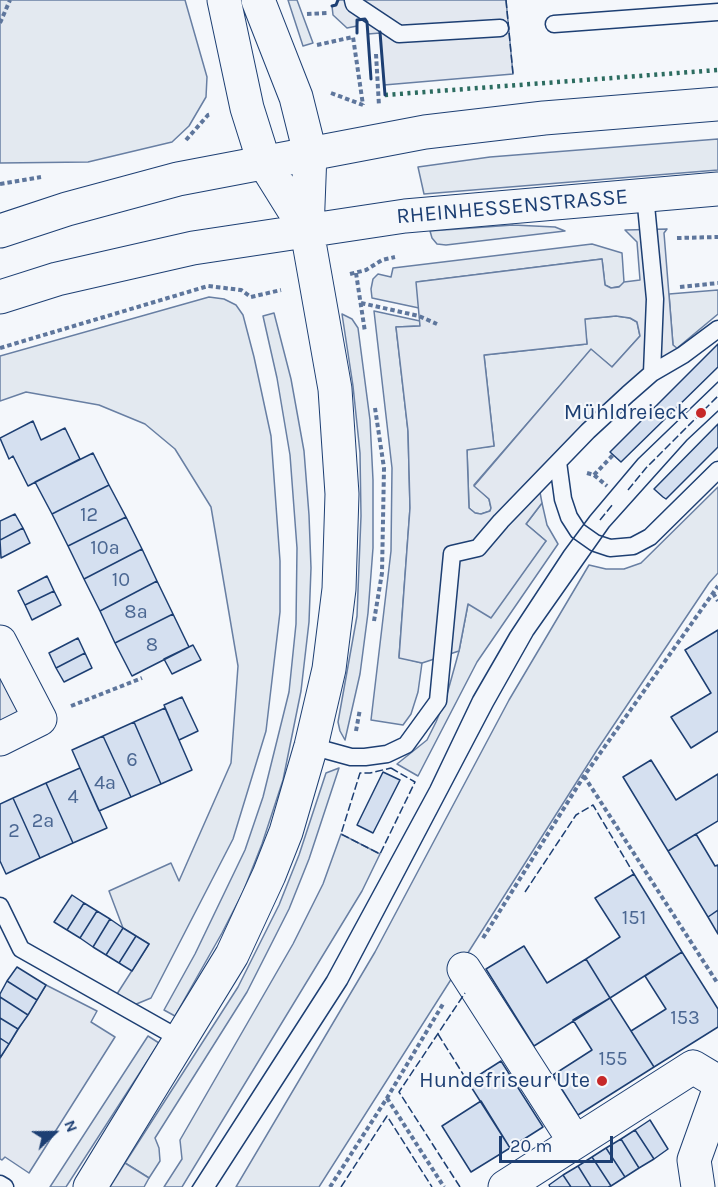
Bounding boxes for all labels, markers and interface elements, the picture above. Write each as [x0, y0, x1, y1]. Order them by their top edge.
street label: RHEINHESSENSTRASSE [395, 184, 629, 230]
place label: Mühldreieck [564, 400, 689, 426]
marker: Mühldreieck [694, 406, 708, 420]
house number: 12 [80, 503, 98, 527]
house number: 10a [90, 536, 120, 560]
house number: 10 [112, 568, 130, 592]
house number: 8a [124, 600, 148, 624]
house number: 8 [146, 633, 158, 657]
house number: 6 [126, 748, 138, 772]
house number: 4a [94, 771, 116, 795]
house number: 4 [67, 785, 79, 809]
house number: 2a [32, 809, 54, 833]
house number: 2 [8, 819, 20, 843]
house number: 151 [622, 906, 646, 930]
house number: 153 [670, 1006, 700, 1030]
house number: 155 [598, 1047, 628, 1071]
place label: Hundefriseur Ute [419, 1068, 590, 1094]
marker: Hundefriseur Ute [595, 1074, 609, 1088]
north arrow [24, 1103, 84, 1163]
text: N [60, 1117, 82, 1135]
scale bar [502, 1124, 616, 1162]
text: 20 m [510, 1135, 552, 1157]

